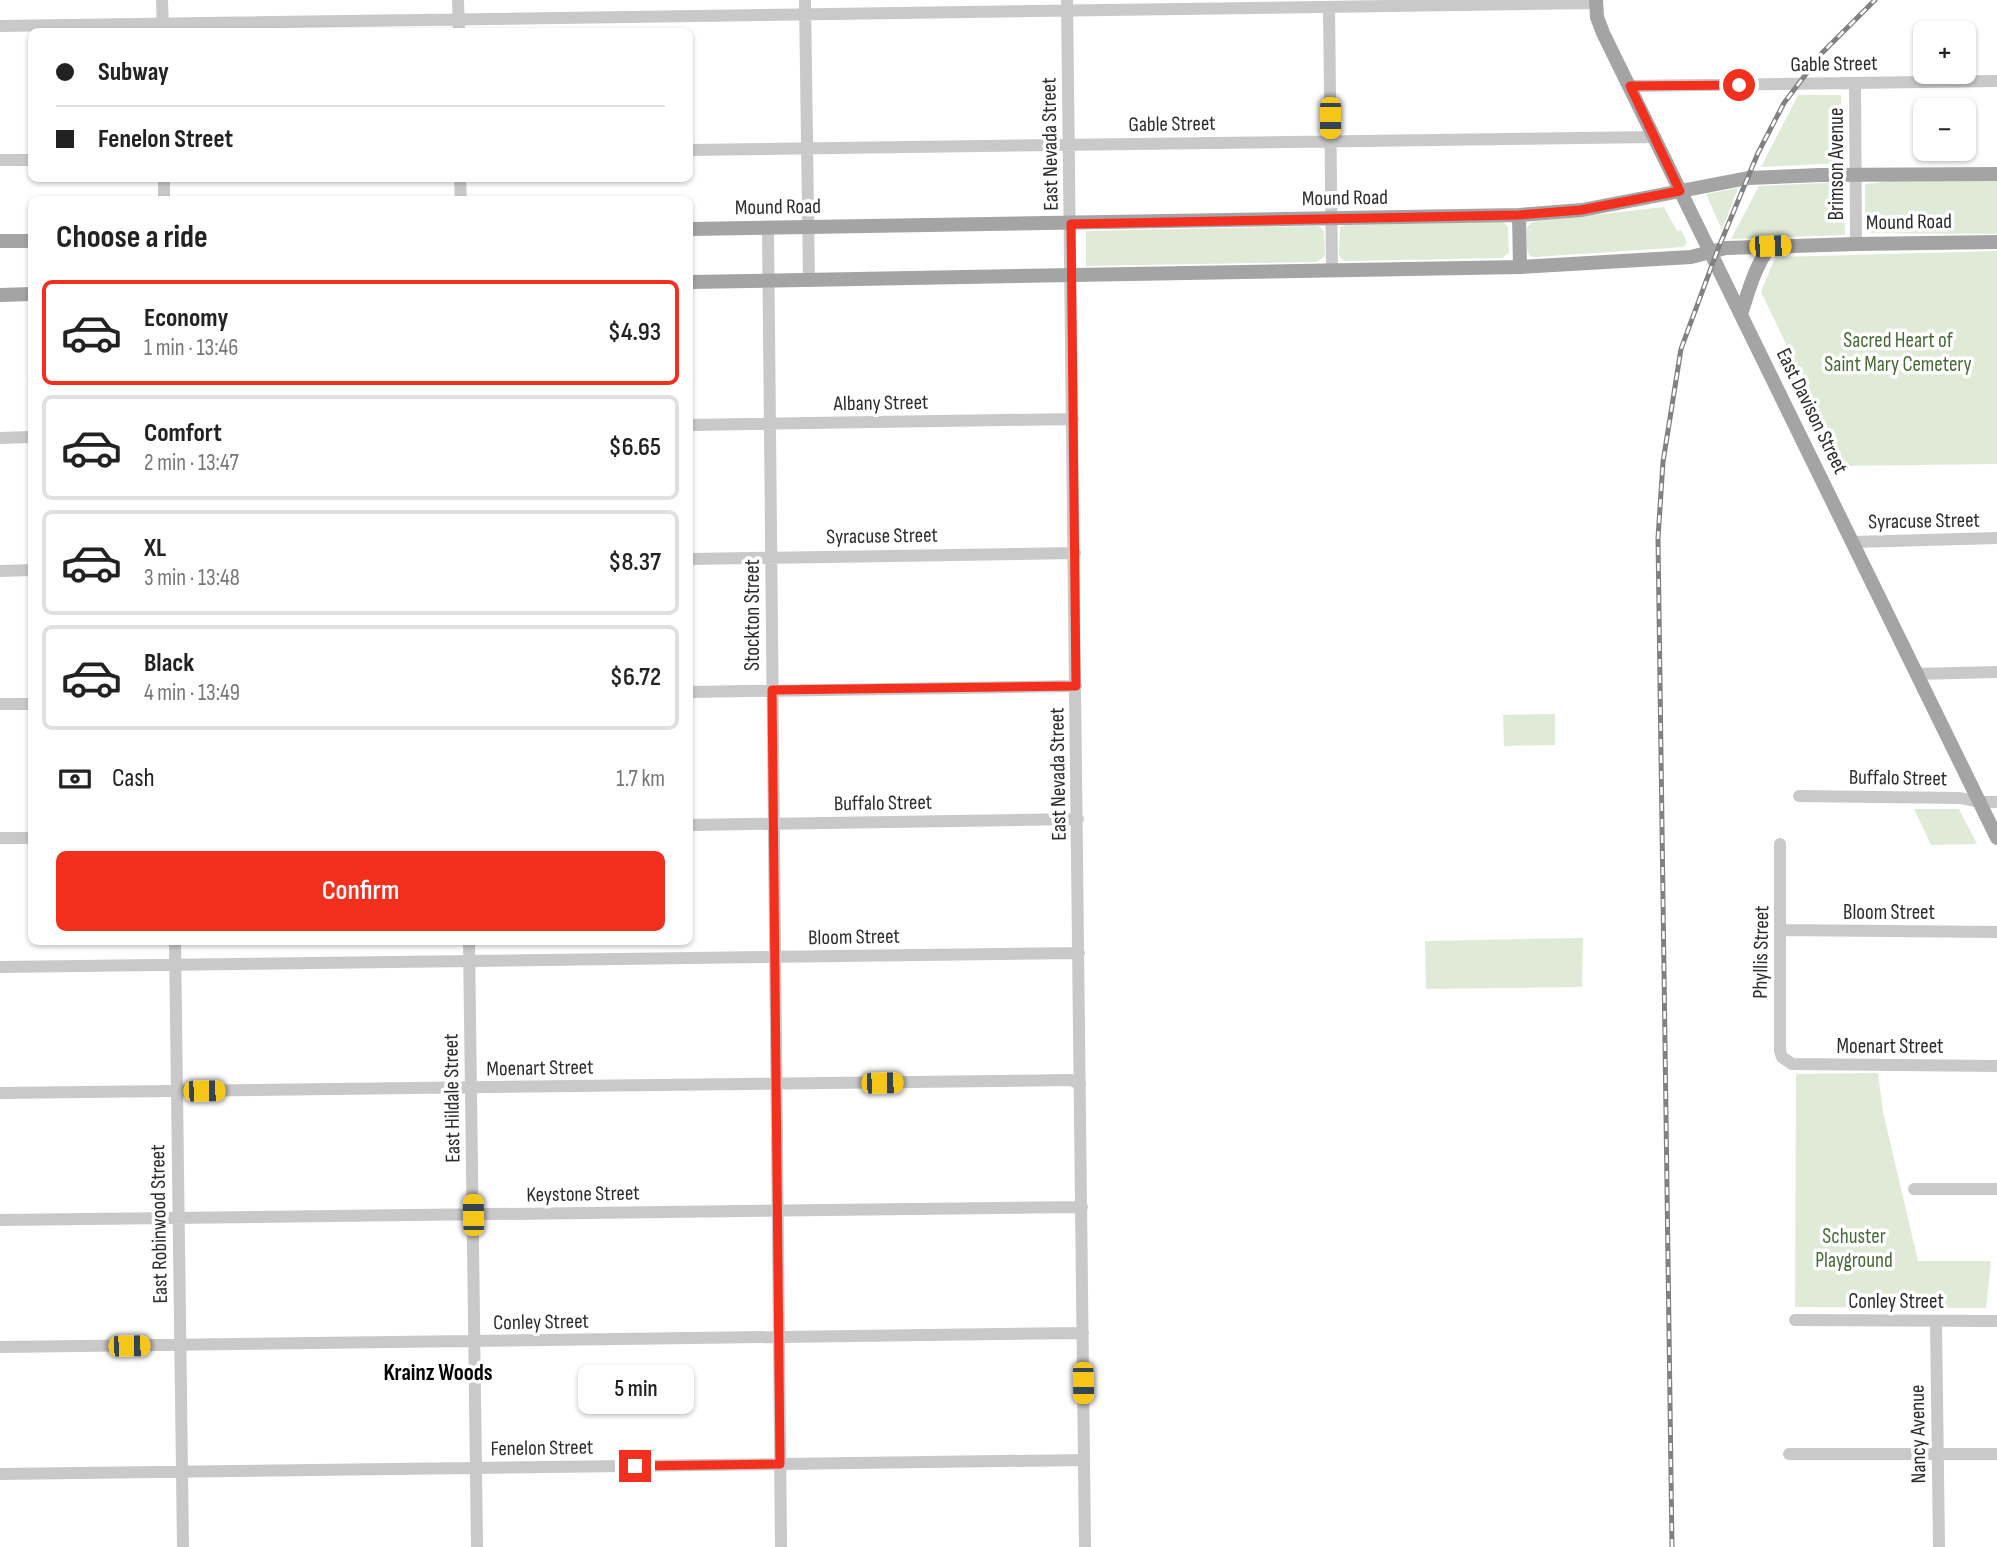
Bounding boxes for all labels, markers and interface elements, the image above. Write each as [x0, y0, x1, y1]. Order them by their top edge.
map controls [1913, 21, 1976, 161]
button: + [1913, 21, 1976, 84]
street label: Gable Street [1790, 51, 1878, 77]
text: Subway [98, 57, 169, 88]
route start [1723, 69, 1755, 101]
street label: East Nevada Street [1036, 77, 1064, 211]
car [1320, 97, 1341, 139]
button: − [1913, 98, 1976, 161]
street label: Brimson Avenue [1824, 108, 1849, 220]
street label: Gable Street [1128, 111, 1216, 137]
text: Fenelon Street [98, 124, 233, 155]
street label: Mound Road [1302, 185, 1388, 211]
street label: Mound Road [735, 194, 821, 220]
street label: Mound Road [1866, 209, 1952, 235]
text: Choose a ride [56, 218, 208, 257]
car [1749, 235, 1792, 257]
icon: car [60, 301, 123, 364]
text: Economy [144, 303, 228, 334]
text: $4.93 [608, 317, 661, 348]
park label: Sacred Heart of Saint Mary Cemetery [1824, 328, 1972, 377]
text: 1 min · 13:46 [144, 334, 238, 362]
street label: East Davison Street [1771, 344, 1853, 478]
street label: Albany Street [832, 390, 929, 416]
icon: car [60, 416, 123, 479]
text: Comfort [144, 418, 222, 449]
text: $6.65 [609, 432, 661, 463]
text: 2 min · 13:47 [144, 449, 239, 477]
street label: Syracuse Street [1868, 508, 1980, 534]
street label: Syracuse Street [826, 523, 938, 549]
icon: car [60, 531, 123, 594]
text: XL [144, 533, 166, 564]
text: $8.37 [608, 547, 661, 578]
street label: Stockton Street [740, 559, 765, 671]
text: 3 min · 13:48 [144, 564, 240, 592]
icon: car [60, 646, 123, 709]
text: Black [144, 648, 194, 679]
text: $6.72 [610, 662, 661, 693]
text: 4 min · 13:49 [144, 679, 240, 707]
street label: East Nevada Street [1044, 707, 1072, 841]
icon: cash [56, 760, 94, 798]
text: Cash [112, 763, 155, 794]
text: 1.7 km [616, 765, 665, 793]
street label: Buffalo Street [1849, 765, 1947, 791]
street label: Buffalo Street [834, 790, 932, 816]
button: Confirm [56, 851, 665, 931]
street label: Bloom Street [1843, 900, 1935, 925]
street label: Phyllis Street [1748, 905, 1774, 999]
street label: Bloom Street [808, 924, 900, 950]
street label: East Hildale Street [438, 1033, 466, 1163]
street label: Moenart Street [1836, 1034, 1944, 1059]
street label: Moenart Street [486, 1055, 594, 1081]
car [861, 1072, 904, 1094]
car [183, 1080, 226, 1102]
street label: East Robinwood Street [145, 1144, 173, 1304]
street label: Keystone Street [526, 1181, 640, 1207]
car [463, 1194, 484, 1236]
park label: Schuster Playground [1815, 1224, 1893, 1273]
street label: Conley Street [1848, 1289, 1944, 1314]
street label: Conley Street [493, 1309, 589, 1335]
car [108, 1335, 151, 1357]
district label: Krainz Woods [383, 1359, 493, 1387]
car [1073, 1362, 1094, 1404]
callout: 5 min [577, 1364, 693, 1414]
text: 5 min [615, 1375, 657, 1403]
street label: Nancy Avenue [1905, 1384, 1931, 1484]
street label: Fenelon Street [490, 1435, 594, 1461]
route end [619, 1450, 651, 1482]

